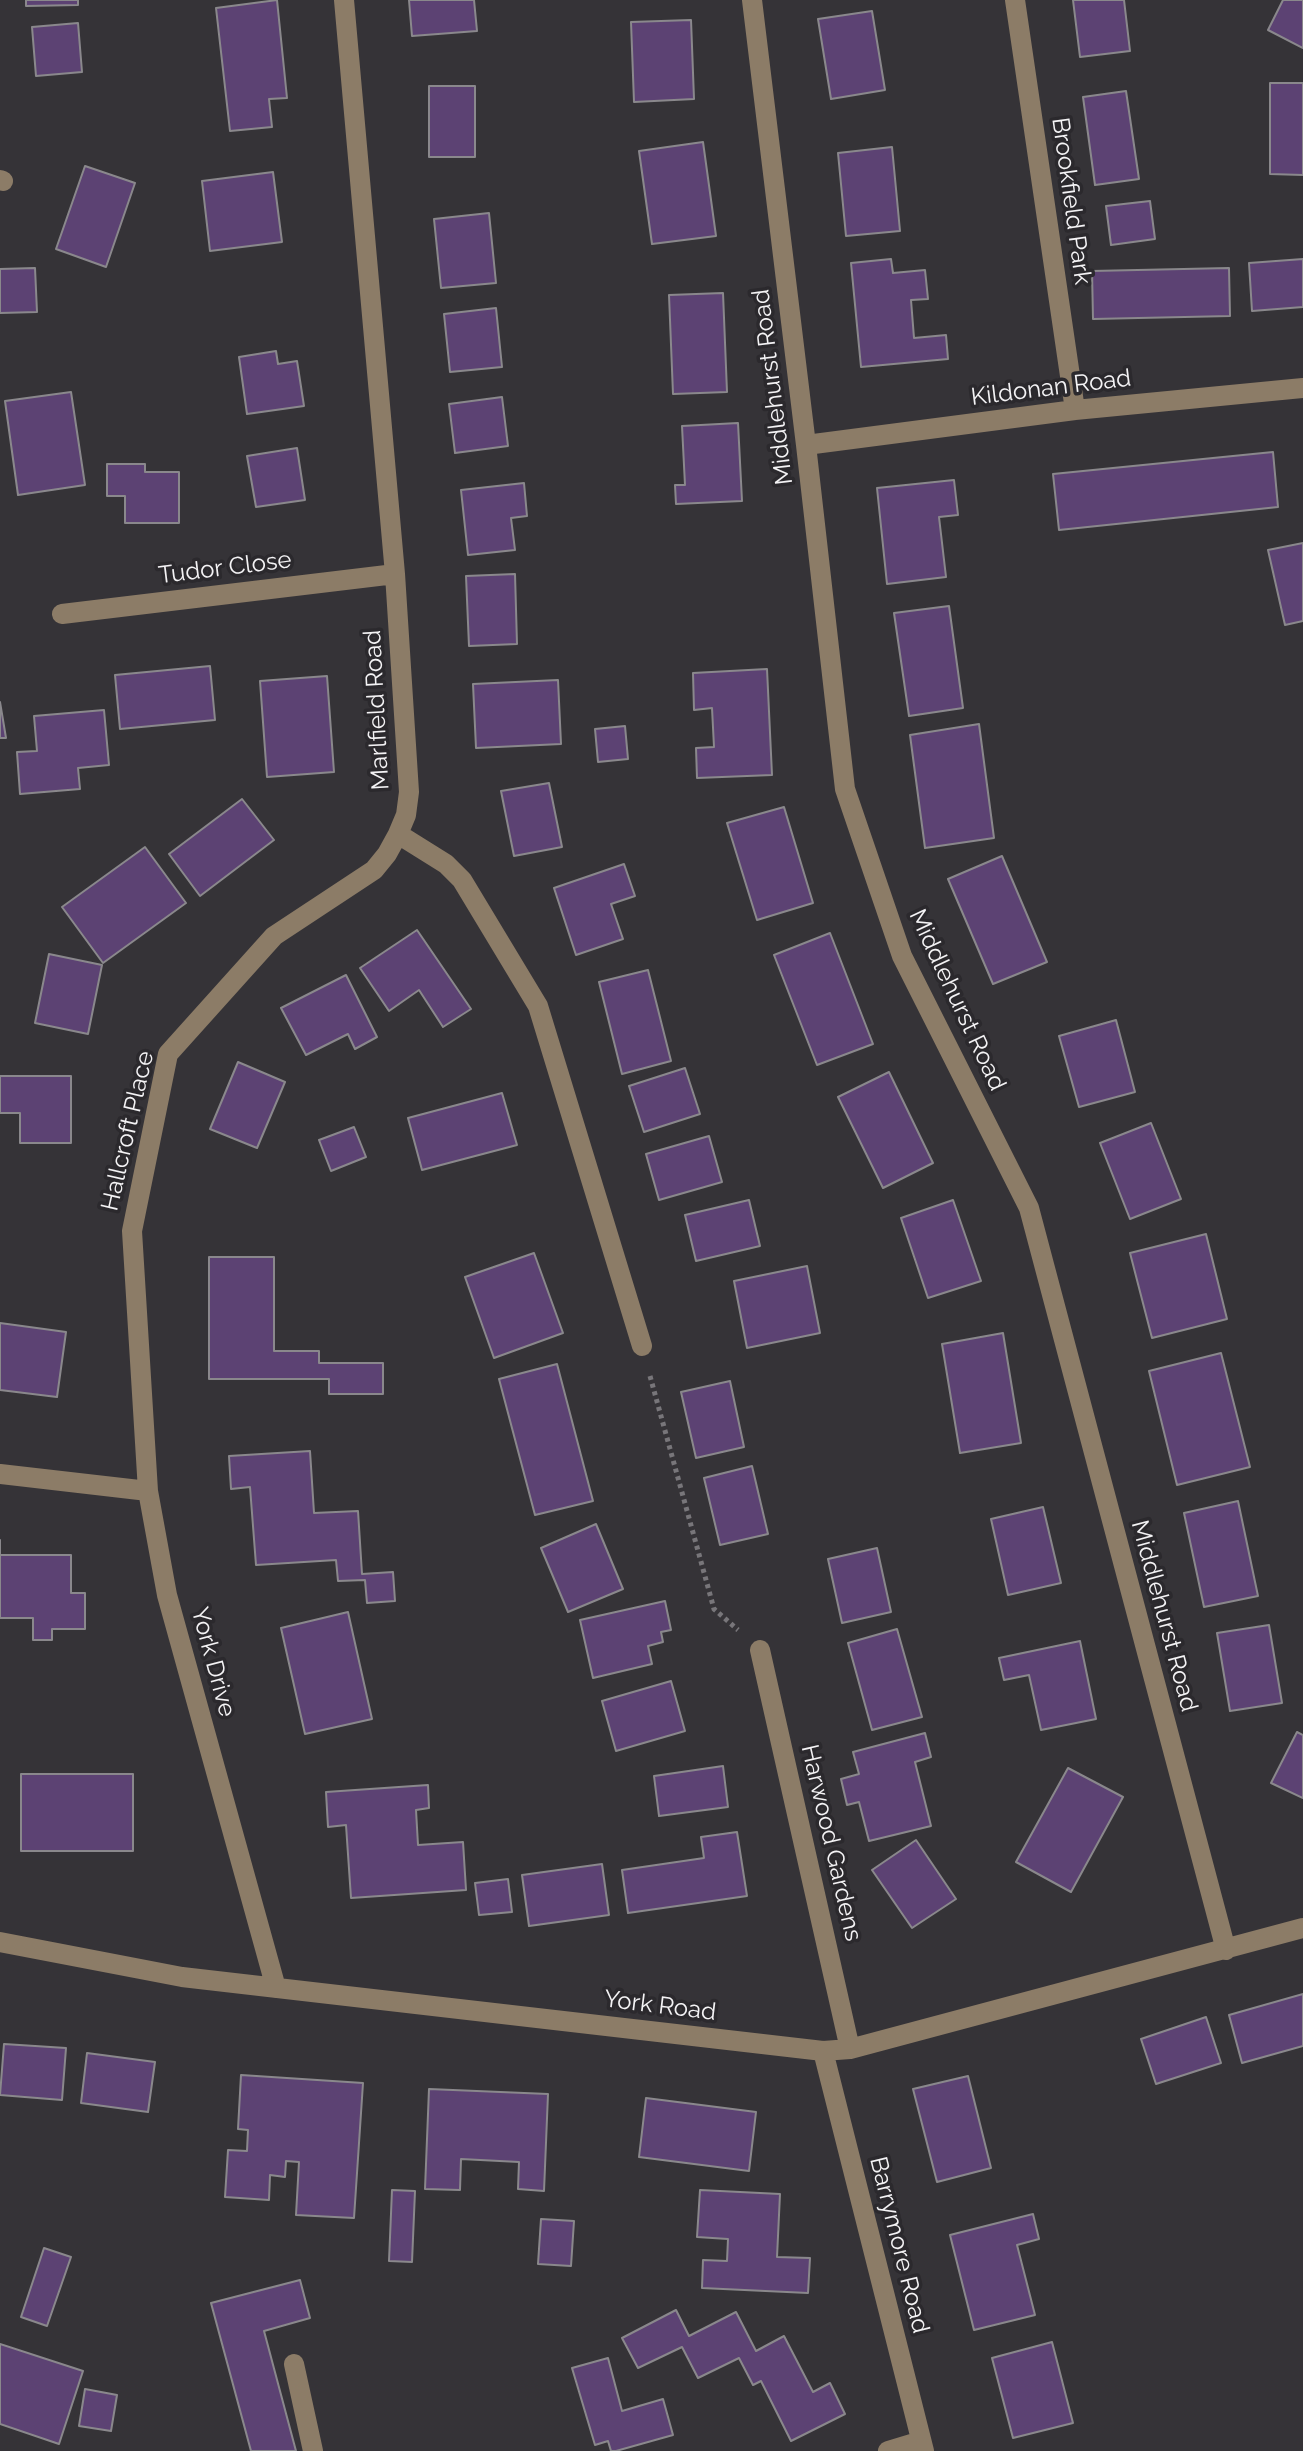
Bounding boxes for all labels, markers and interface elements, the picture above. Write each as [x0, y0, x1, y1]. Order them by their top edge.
street label: Brookfield Park [1045, 116, 1097, 286]
street label: Middlehurst Road [747, 288, 799, 486]
street label: Kildonan Road [969, 364, 1133, 412]
street label: Tudor Close [157, 546, 293, 590]
street label: Marlfield Road [358, 629, 396, 791]
street label: Middlehurst Road [902, 905, 1012, 1095]
street label: Hallcroft Place [96, 1048, 160, 1214]
street label: Middlehurst Road [1125, 1517, 1203, 1715]
street label: York Drive [185, 1604, 241, 1720]
street label: Harwood Gardens [794, 1742, 868, 1944]
street label: York Road [602, 1985, 718, 2027]
street label: Barrymore Road [863, 2154, 935, 2336]

